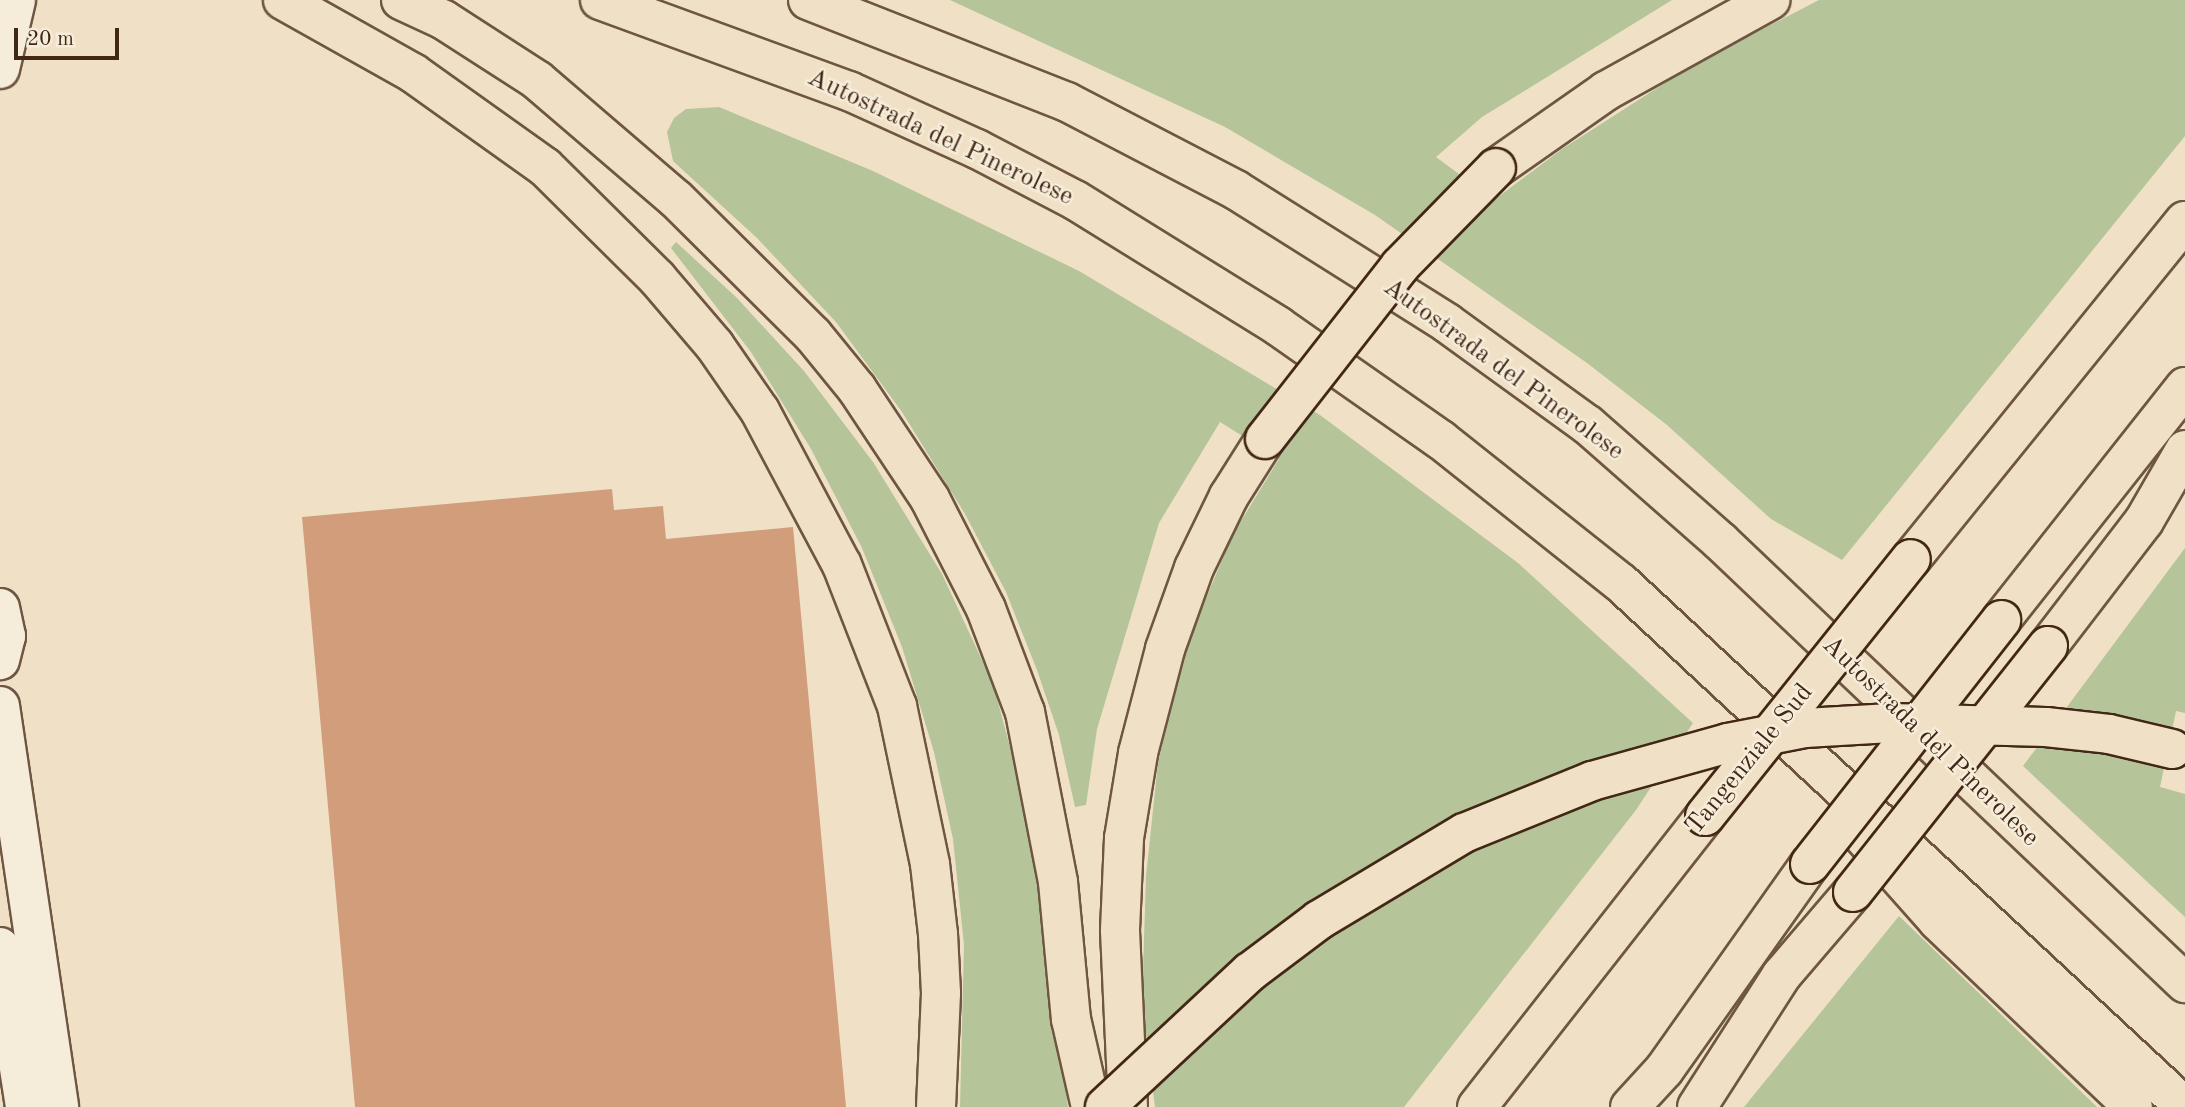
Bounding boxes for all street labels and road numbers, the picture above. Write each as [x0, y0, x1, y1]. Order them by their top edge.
street label: Autostrada del Pinerolese [802, 63, 1078, 213]
street label: Autostrada del Pinerolese [1377, 272, 1629, 468]
street label: Autostrada del Pinerolese [1815, 630, 2045, 854]
street label: Tangenziale Sud [1680, 678, 1820, 842]

